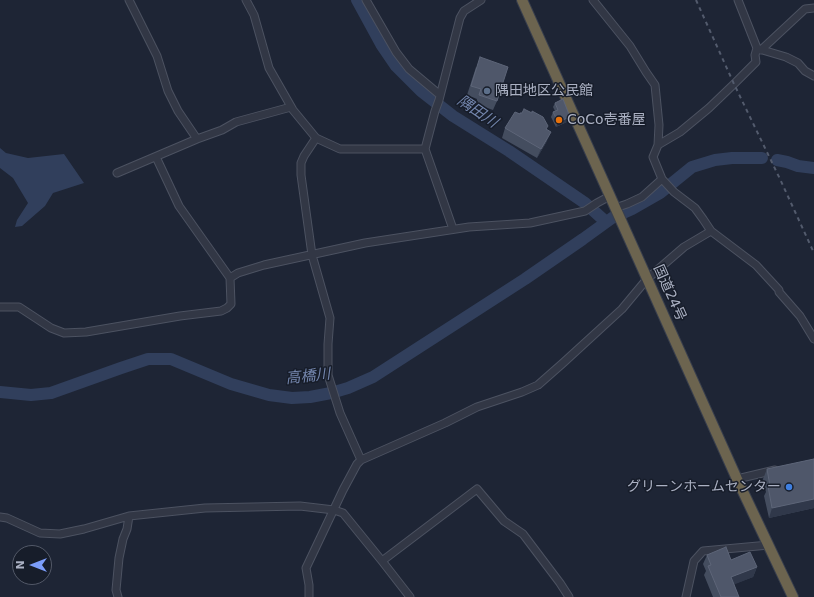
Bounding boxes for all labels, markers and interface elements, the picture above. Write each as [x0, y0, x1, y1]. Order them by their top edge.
place label: 隅田地区公民館 [495, 83, 593, 99]
marker: 隅田地区公民館 [482, 86, 492, 96]
water label: 隅田川 [453, 92, 501, 132]
place label: CoCo壱番屋 [567, 112, 646, 128]
marker: CoCo壱番屋 [554, 115, 564, 125]
street label: 国道24号 [649, 262, 689, 324]
water label: 高橋川 [285, 366, 331, 388]
place label: グリーンホームセンター [627, 479, 781, 495]
marker: グリーンホームセンター [784, 482, 794, 492]
north arrow [12, 545, 52, 585]
text: N [14, 560, 27, 570]

